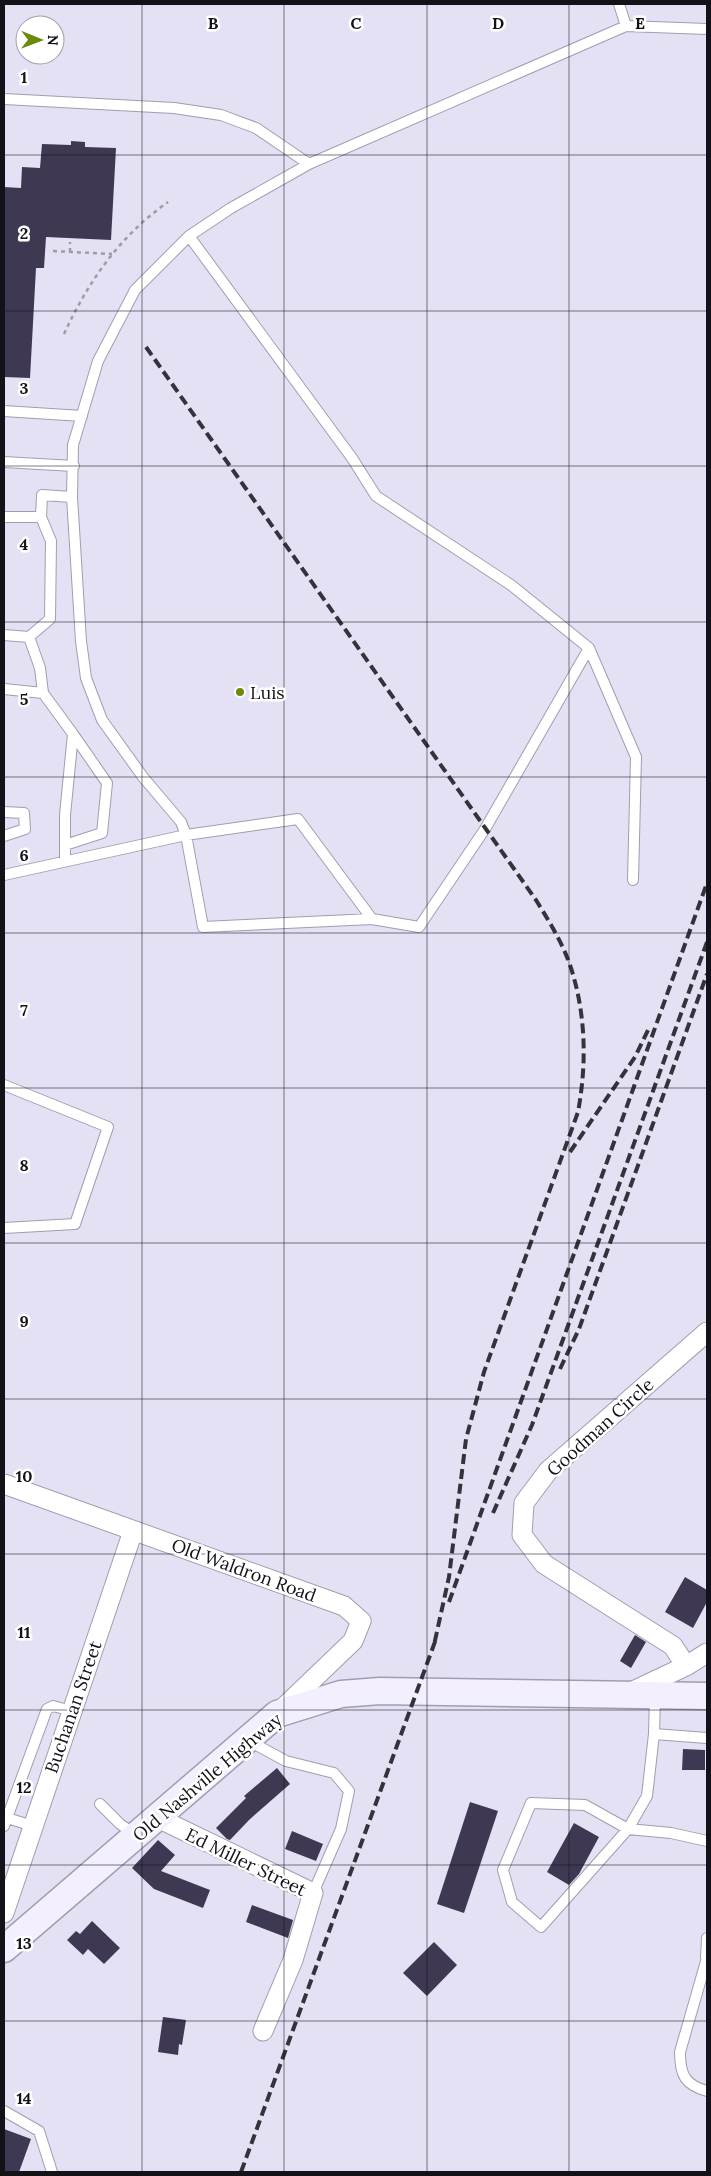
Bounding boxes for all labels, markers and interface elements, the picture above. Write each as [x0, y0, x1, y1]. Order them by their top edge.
text: B [208, 13, 219, 33]
text: C [350, 13, 362, 33]
text: D [492, 13, 504, 33]
text: E [635, 13, 645, 33]
north arrow [15, 15, 65, 65]
text: N [44, 35, 62, 46]
text: 1 [21, 67, 27, 87]
text: 2 [20, 223, 28, 243]
text: 3 [20, 378, 29, 398]
text: 4 [20, 534, 29, 554]
place label: Luis [250, 681, 285, 704]
marker: Luis [234, 686, 246, 698]
text: 5 [20, 689, 29, 709]
text: 6 [19, 845, 29, 865]
text: 7 [20, 1000, 28, 1020]
text: 8 [19, 1155, 29, 1175]
text: 9 [19, 1311, 29, 1331]
street label: Goodman Circle [542, 1373, 658, 1481]
text: 10 [16, 1466, 32, 1486]
street label: Old Waldron Road [168, 1533, 320, 1607]
text: 11 [18, 1622, 31, 1642]
street label: Buchanan Street [40, 1638, 106, 1776]
street label: Old Nashville Highway [128, 1707, 287, 1846]
text: 12 [16, 1777, 32, 1797]
street label: Ed Miller Street [182, 1823, 310, 1901]
text: 13 [16, 1933, 32, 1953]
text: 14 [16, 2088, 32, 2108]

